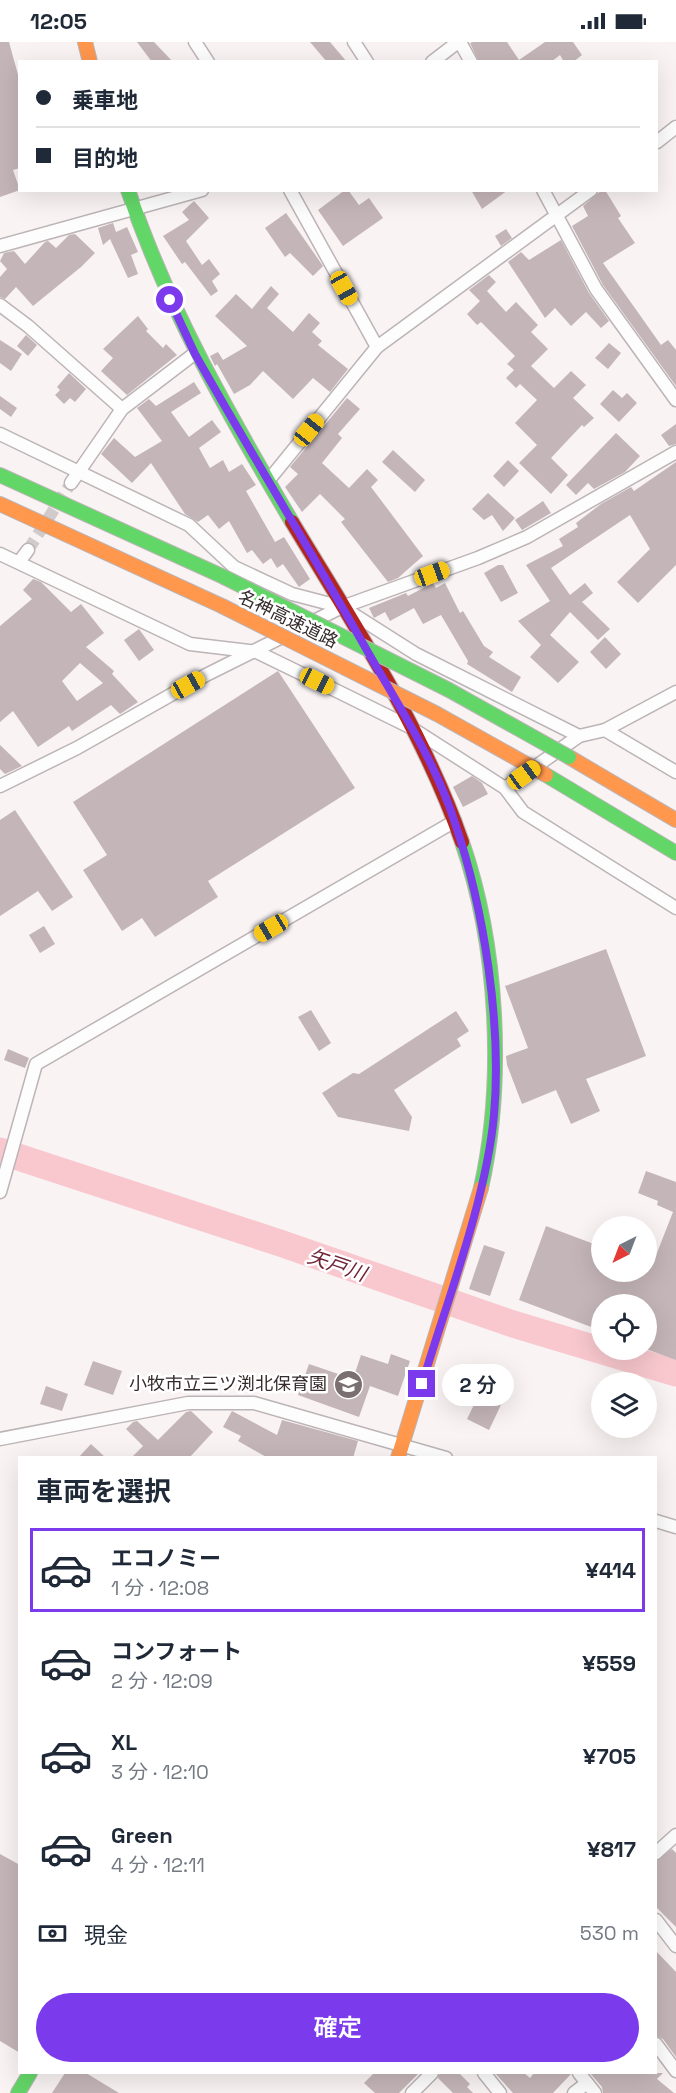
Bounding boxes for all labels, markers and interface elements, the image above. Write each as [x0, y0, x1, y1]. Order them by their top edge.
text: 12:05 [30, 7, 87, 35]
text: 乗車地 [72, 86, 138, 114]
text: 目的地 [72, 144, 138, 172]
car [327, 268, 361, 308]
route start [156, 286, 183, 313]
car [291, 410, 327, 450]
car [412, 559, 452, 589]
street label: 名神高速道路 [235, 585, 342, 653]
car [297, 665, 337, 697]
car [168, 668, 208, 702]
car [504, 757, 544, 793]
car [251, 911, 291, 945]
north arrow [591, 1216, 657, 1282]
map controls [591, 1216, 657, 1438]
water label: 矢戸川 [304, 1243, 371, 1288]
button: locate [591, 1294, 657, 1360]
callout: 2 分 [443, 1363, 515, 1405]
school or university icon: 小牧市立三ツ渕北保育園 [332, 1368, 364, 1400]
route end [408, 1370, 435, 1397]
place label: 小牧市立三ツ渕北保育園 [129, 1372, 327, 1395]
text: 2 分 [460, 1372, 496, 1398]
button: layers [591, 1372, 657, 1438]
text: 車両を選択 [36, 1474, 171, 1509]
icon: car [39, 1543, 93, 1597]
text: エコノミー [111, 1544, 221, 1572]
text: ¥414 [585, 1556, 636, 1584]
text: 1 分 · 12:08 [111, 1575, 209, 1601]
icon: car [39, 1636, 93, 1690]
text: コンフォート [111, 1637, 242, 1665]
text: ¥559 [582, 1649, 636, 1677]
text: 2 分 · 12:09 [111, 1668, 213, 1694]
text: XL [111, 1728, 137, 1756]
icon: car [39, 1729, 93, 1783]
text: ¥705 [583, 1742, 636, 1770]
text: 3 分 · 12:10 [111, 1759, 209, 1785]
text: Green [111, 1821, 173, 1849]
icon: car [39, 1822, 93, 1876]
text: ¥817 [587, 1835, 636, 1863]
text: 4 分 · 12:11 [111, 1852, 205, 1878]
icon: cash [36, 1917, 69, 1950]
text: 530 m [580, 1920, 639, 1946]
text: 現金 [84, 1921, 128, 1949]
button: 確定 [36, 1993, 639, 2062]

